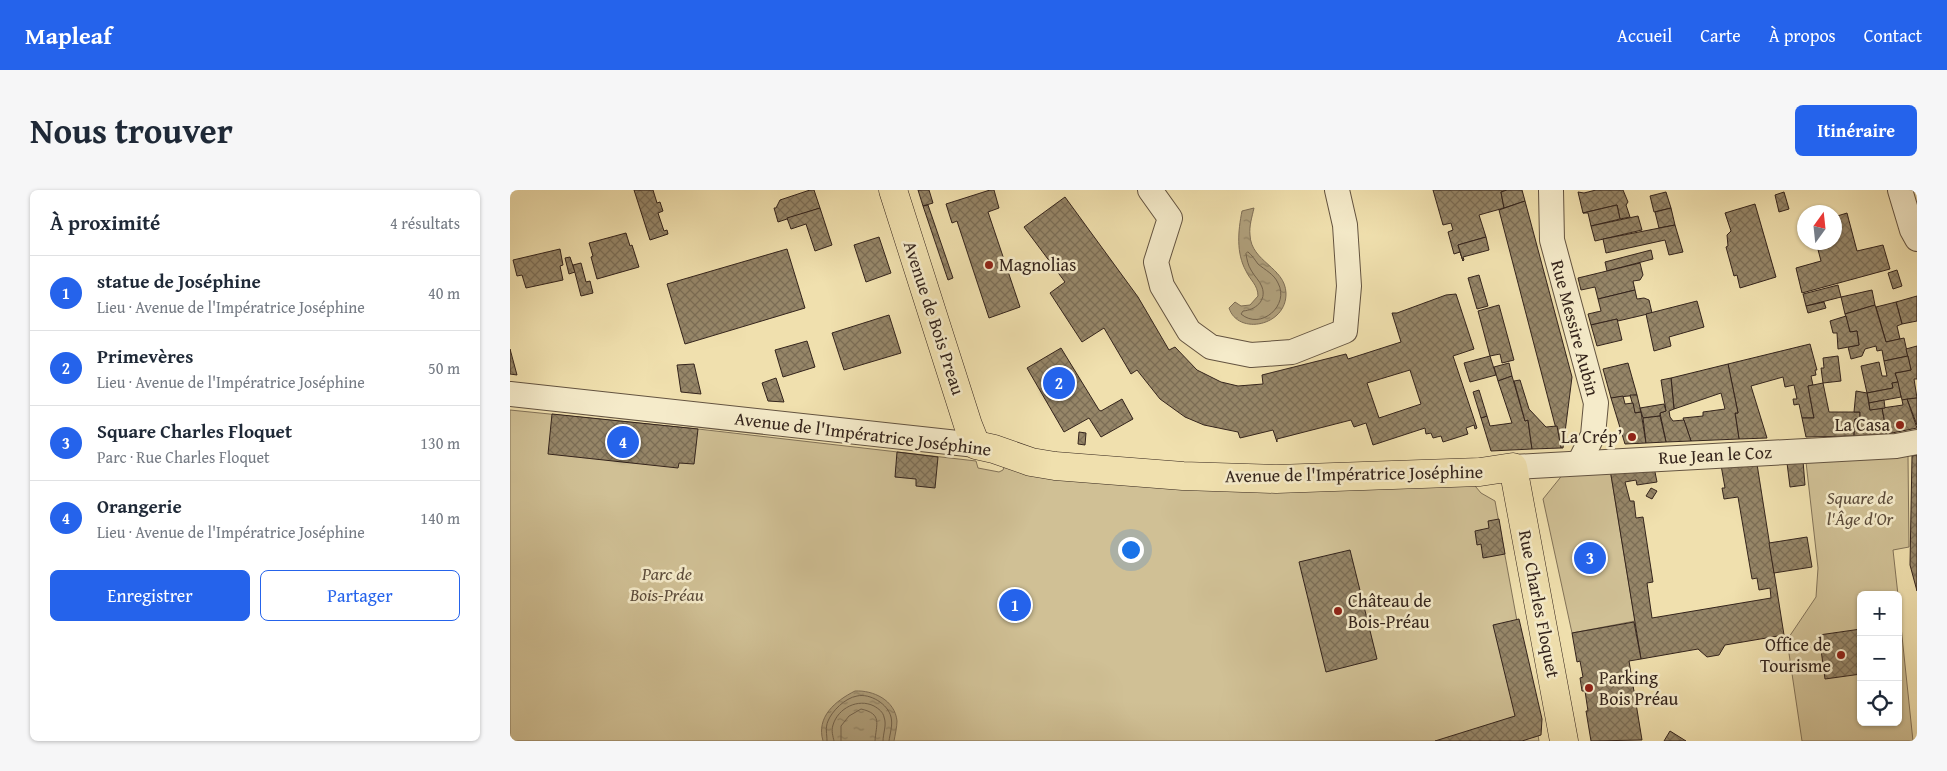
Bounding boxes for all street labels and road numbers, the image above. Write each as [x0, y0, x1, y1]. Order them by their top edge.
street label: Avenue de Bois Preau [897, 237, 972, 399]
street label: Rue Messire Aubin [1544, 257, 1607, 399]
street label: Avenue de l'Impératrice Joséphine [733, 404, 993, 463]
street label: Rue Jean le Coz [1658, 438, 1772, 471]
street label: Avenue de l'Impératrice Joséphine [1225, 458, 1483, 489]
street label: Rue Charles Floquet [1512, 528, 1567, 681]

